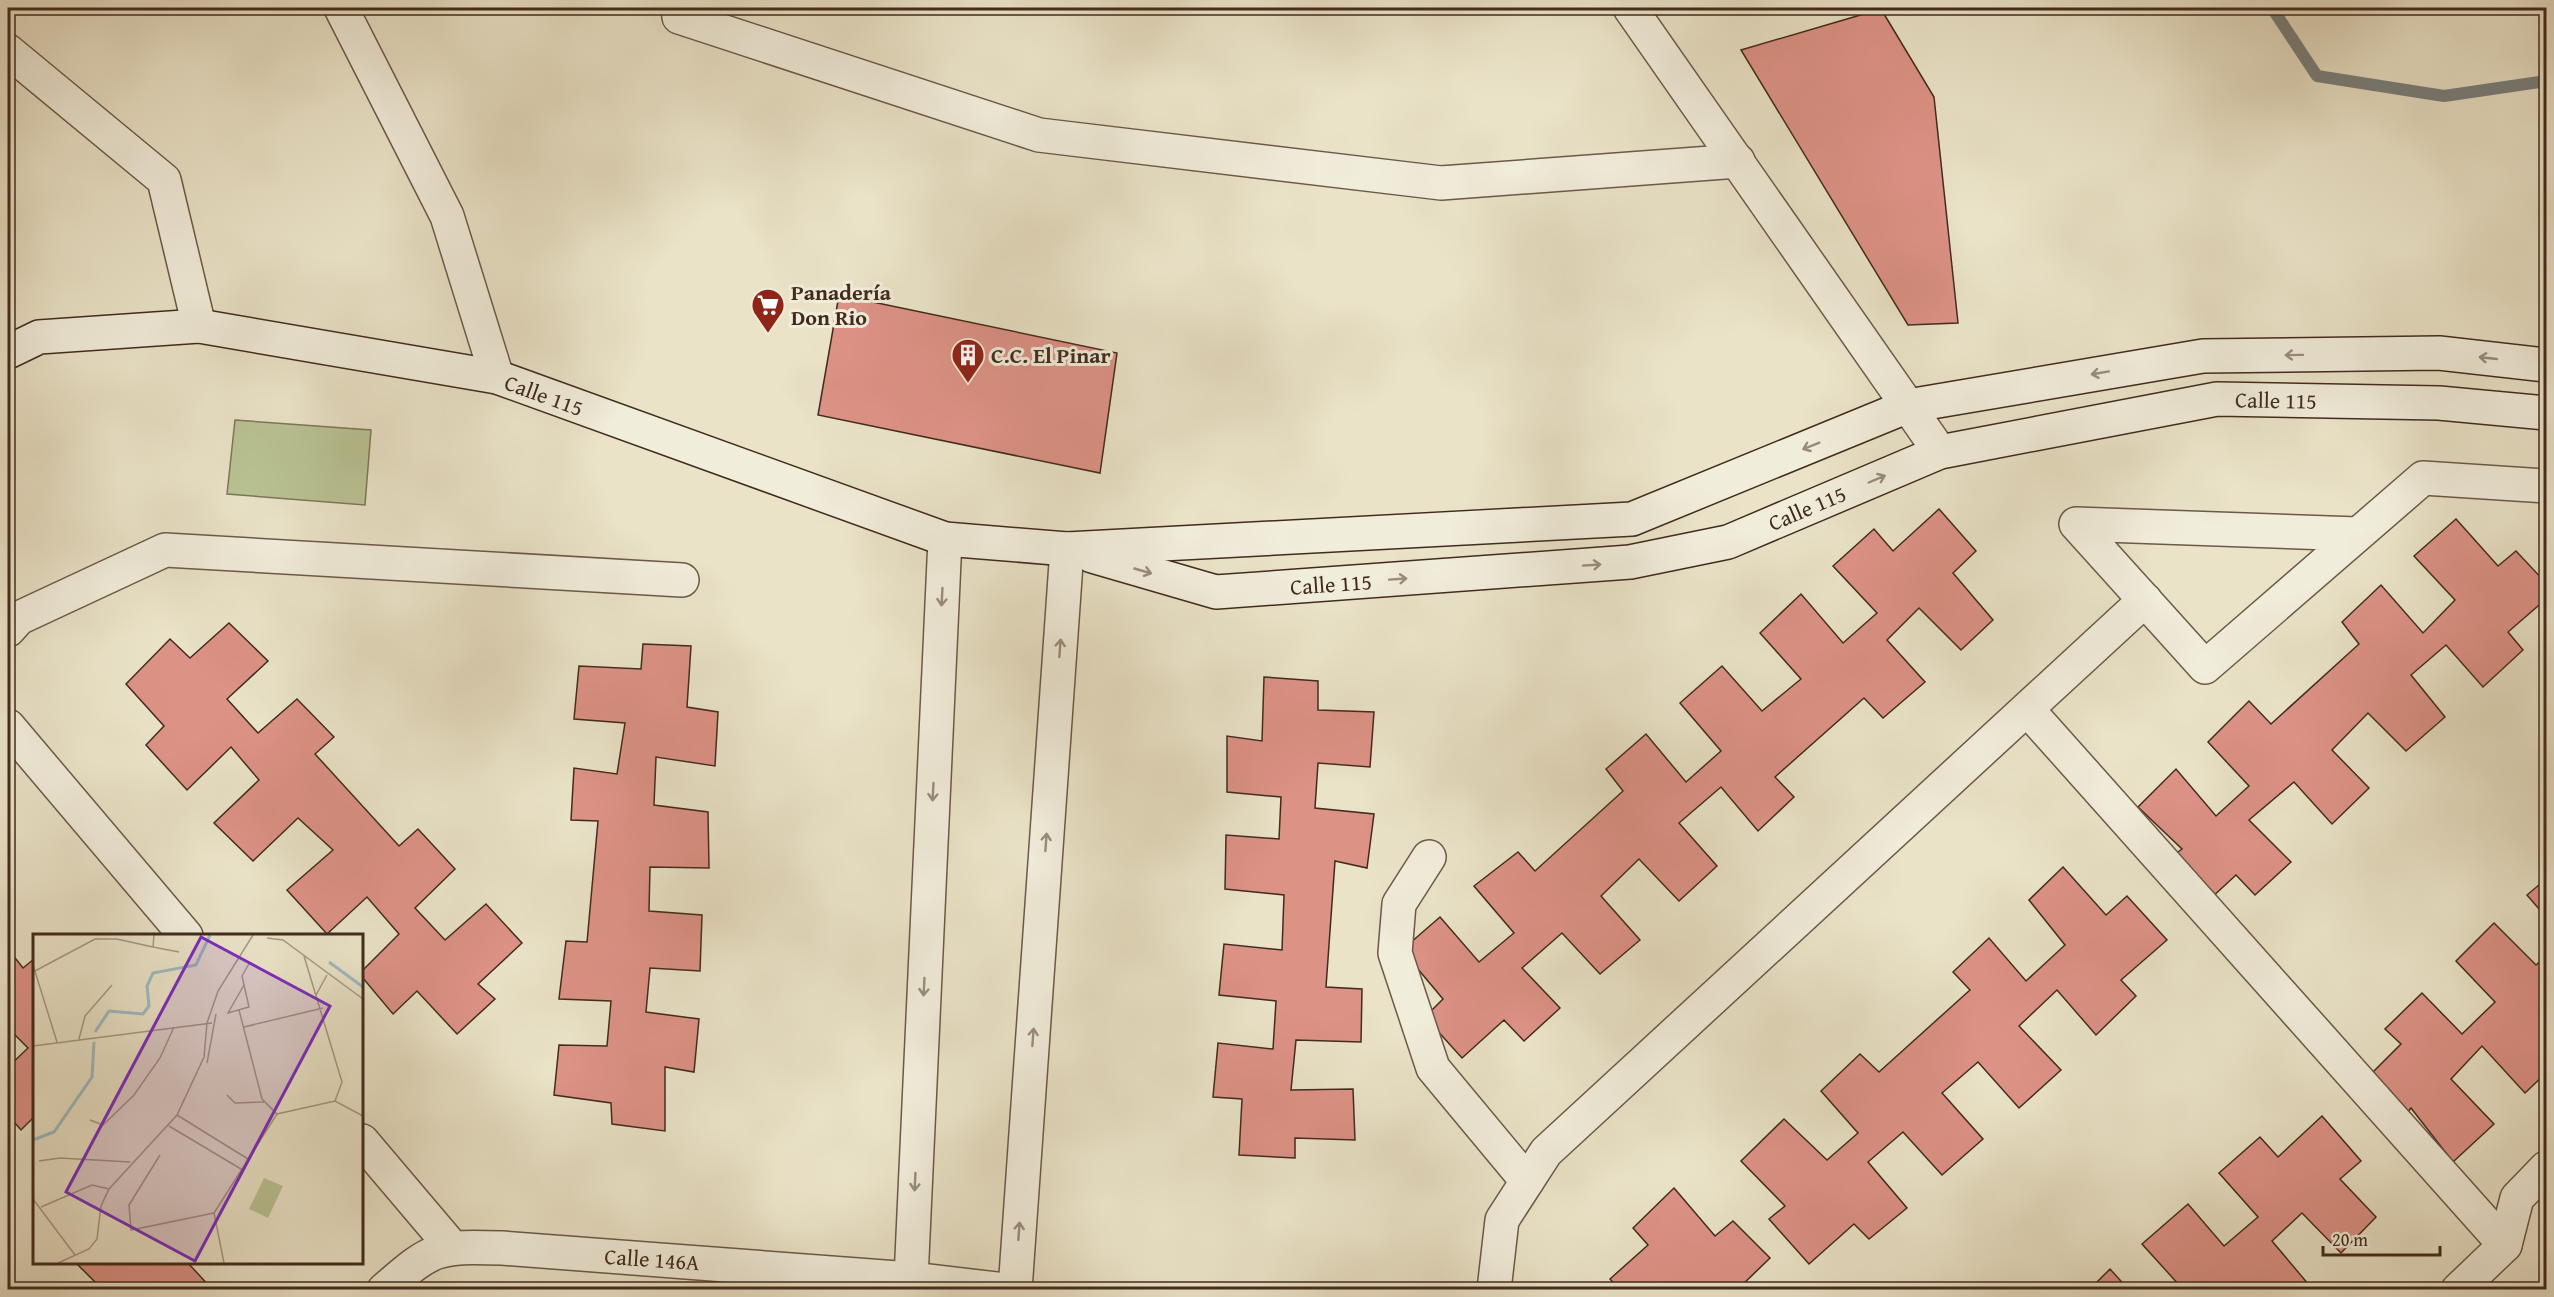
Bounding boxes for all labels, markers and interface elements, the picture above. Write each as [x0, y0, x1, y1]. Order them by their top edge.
place label: Panadería Don Rio [791, 276, 892, 333]
supermarket icon: Panadería Don Rio [750, 287, 786, 334]
building icon: C.C. El Pinar [950, 337, 986, 384]
place label: C.C. El Pinar [991, 339, 1111, 371]
one-way arrow [2284, 349, 2304, 361]
one-way arrow [2479, 352, 2499, 363]
street label: Calle 115 [500, 366, 588, 424]
one-way arrow [2091, 368, 2110, 379]
street label: Calle 115 [2235, 383, 2317, 417]
one-way arrow [1802, 441, 1820, 452]
one-way arrow [1867, 473, 1886, 484]
street label: Calle 115 [1763, 477, 1851, 539]
one-way arrow [1582, 559, 1602, 570]
street label: Calle 115 [1289, 565, 1373, 603]
one-way arrow [1133, 566, 1152, 577]
one-way arrow [1387, 573, 1407, 584]
one-way arrow [937, 587, 948, 607]
one-way arrow [1055, 638, 1066, 658]
one-way arrow [928, 782, 939, 802]
one-way arrow [1041, 833, 1052, 853]
inset map [33, 934, 363, 1264]
one-way arrow [919, 976, 930, 996]
one-way arrow [1028, 1027, 1039, 1047]
one-way arrow [910, 1171, 921, 1191]
scale bar [2323, 1219, 2440, 1257]
one-way arrow [1014, 1222, 1025, 1242]
text: 20 m [2332, 1226, 2368, 1253]
street label: Calle 146A [603, 1240, 701, 1278]

